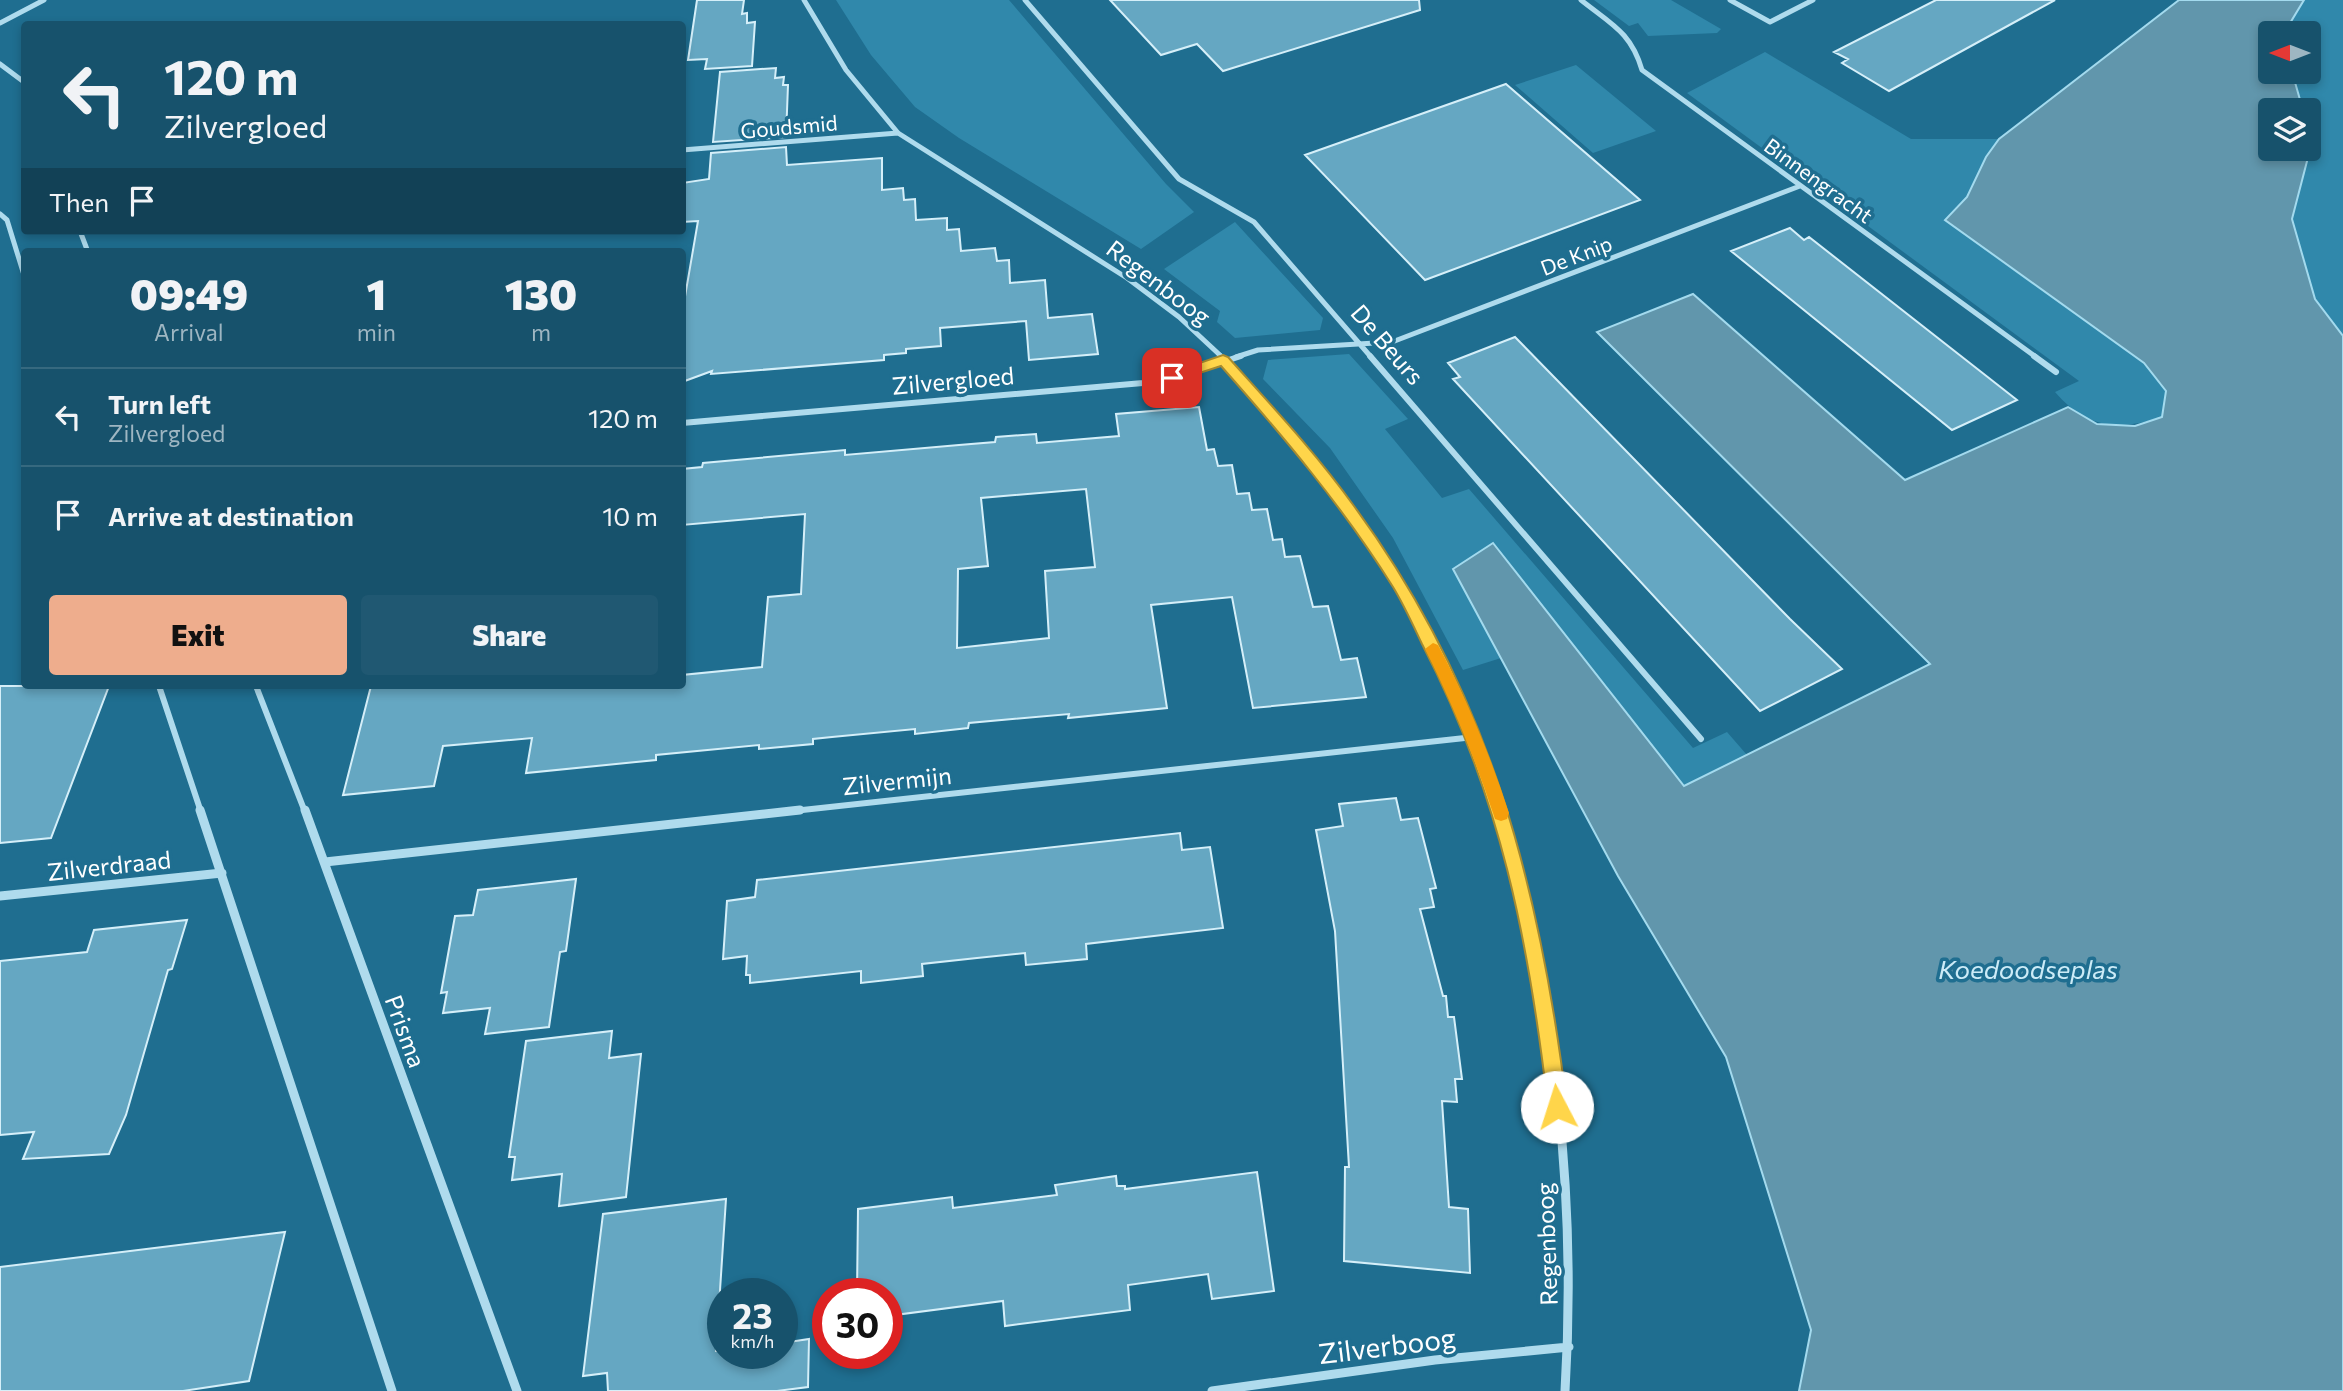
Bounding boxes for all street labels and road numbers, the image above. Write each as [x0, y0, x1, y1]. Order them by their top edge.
street label: Goudsmid [739, 109, 839, 143]
street label: Binnengracht [1760, 132, 1878, 228]
street label: De Knip [1537, 230, 1615, 280]
street label: Regenboog [1101, 233, 1217, 331]
street label: De Beurs [1345, 298, 1431, 390]
street label: Zilvergloed [891, 360, 1015, 400]
street label: Zilvermijn [841, 760, 953, 800]
street label: Zilverdraad [46, 844, 172, 886]
street label: Prisma [380, 991, 432, 1071]
street label: Regenboog [1529, 1182, 1563, 1306]
street label: Zilverboog [1316, 1320, 1458, 1370]

